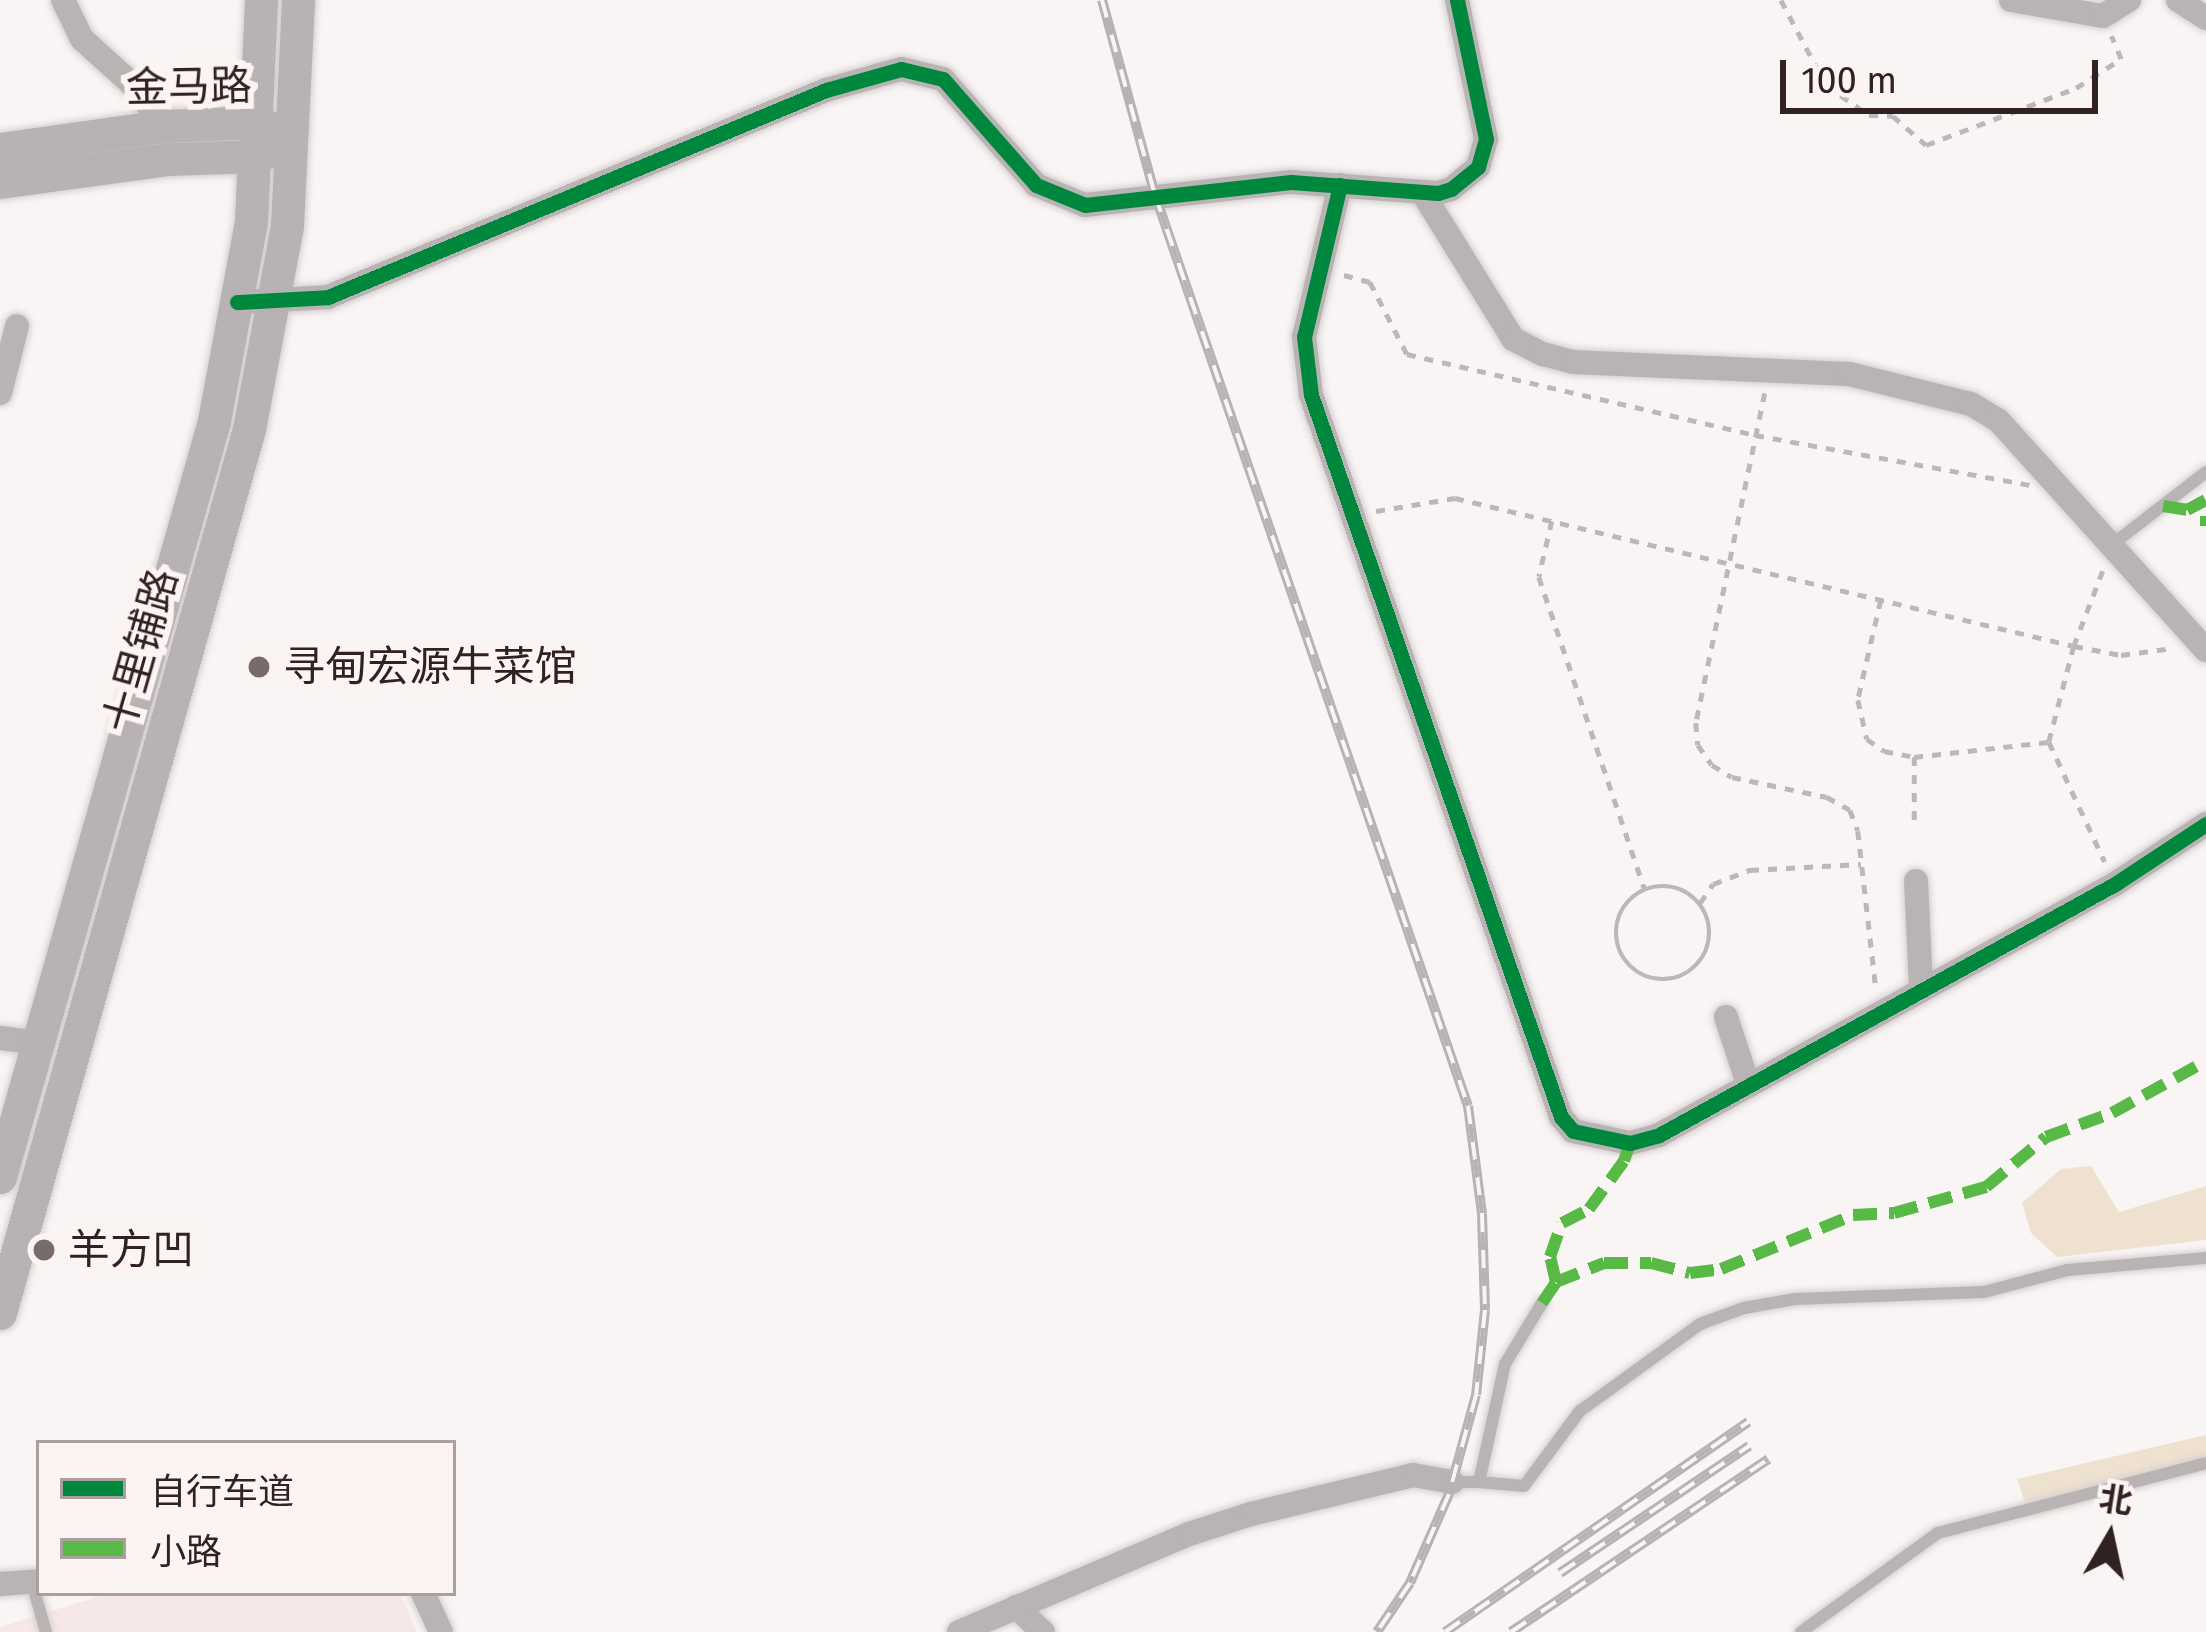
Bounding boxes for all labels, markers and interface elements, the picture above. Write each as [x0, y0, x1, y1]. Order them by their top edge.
scale bar [1786, 36, 2104, 110]
text: 100 m [1801, 59, 1897, 103]
street label: 金马路 [126, 61, 252, 113]
street label: 十里铺路 [94, 563, 188, 739]
place label: 寻甸宏源牛菜馆 [283, 642, 577, 692]
marker: 寻甸宏源牛菜馆 [246, 654, 272, 680]
place label: 羊方凹 [68, 1225, 194, 1275]
marker: 羊方凹 [31, 1237, 57, 1263]
legend [36, 1440, 456, 1596]
text: 自行车道 [150, 1470, 294, 1514]
north arrow [2050, 1476, 2170, 1596]
text: 北 [2096, 1478, 2135, 1523]
text: 小路 [150, 1530, 222, 1574]

